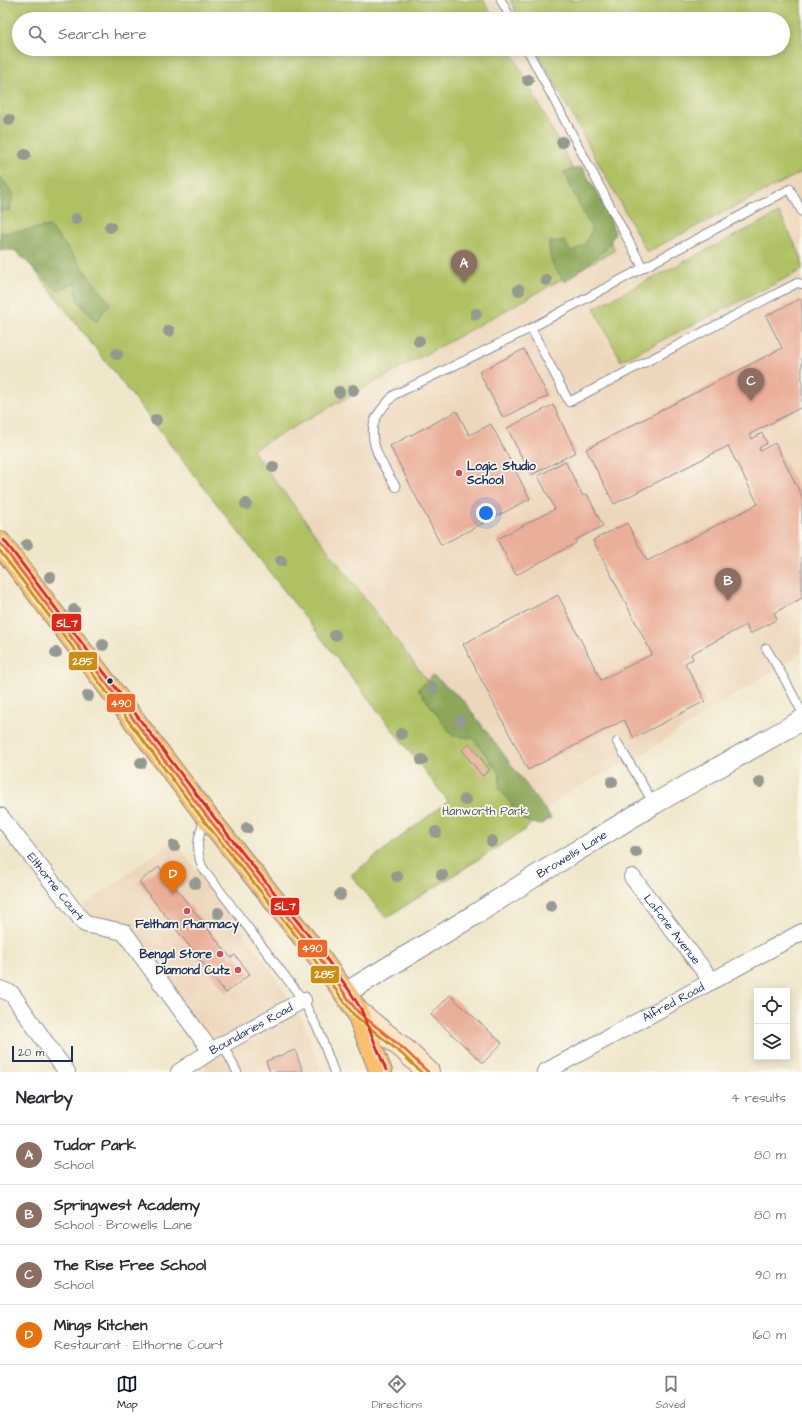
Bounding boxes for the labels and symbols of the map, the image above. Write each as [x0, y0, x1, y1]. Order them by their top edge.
pin: A [451, 250, 477, 283]
pin: C [738, 368, 764, 401]
place label: Logic Studio School [466, 458, 536, 489]
marker: Logic Studio School [454, 468, 464, 478]
your location [476, 503, 496, 523]
pin: B [715, 568, 741, 601]
line badge: SL7 [51, 613, 82, 632]
text: SL7 [55, 616, 78, 631]
line badge: 285 [68, 651, 98, 671]
text: 285 [71, 654, 94, 669]
unlabelled marker [105, 676, 115, 686]
line badge: 490 [106, 693, 136, 713]
text: 490 [111, 696, 131, 711]
park label: Hanworth Park [442, 803, 529, 820]
street label: Browells Lane [533, 826, 611, 882]
street label: Elthorne Court [23, 849, 88, 925]
pin: D [160, 861, 186, 894]
street label: Lafone Avenue [640, 891, 705, 968]
line badge: SL7 [270, 897, 300, 916]
text: SL7 [273, 899, 296, 914]
marker: Feltham Pharmacy [182, 906, 192, 916]
place label: Feltham Pharmacy [135, 916, 239, 934]
line badge: 490 [297, 939, 328, 958]
text: 490 [302, 941, 322, 956]
place label: Bengal Store [140, 946, 213, 965]
marker: Bengal Store [215, 949, 225, 959]
place label: Diamond Cutz [156, 962, 231, 979]
marker: Diamond Cutz [233, 965, 243, 975]
line badge: 285 [310, 965, 340, 984]
text: 285 [313, 967, 336, 982]
street label: Alfred Road [639, 978, 707, 1026]
street label: Boundaries Road [206, 999, 296, 1059]
scale bar [12, 1044, 73, 1063]

